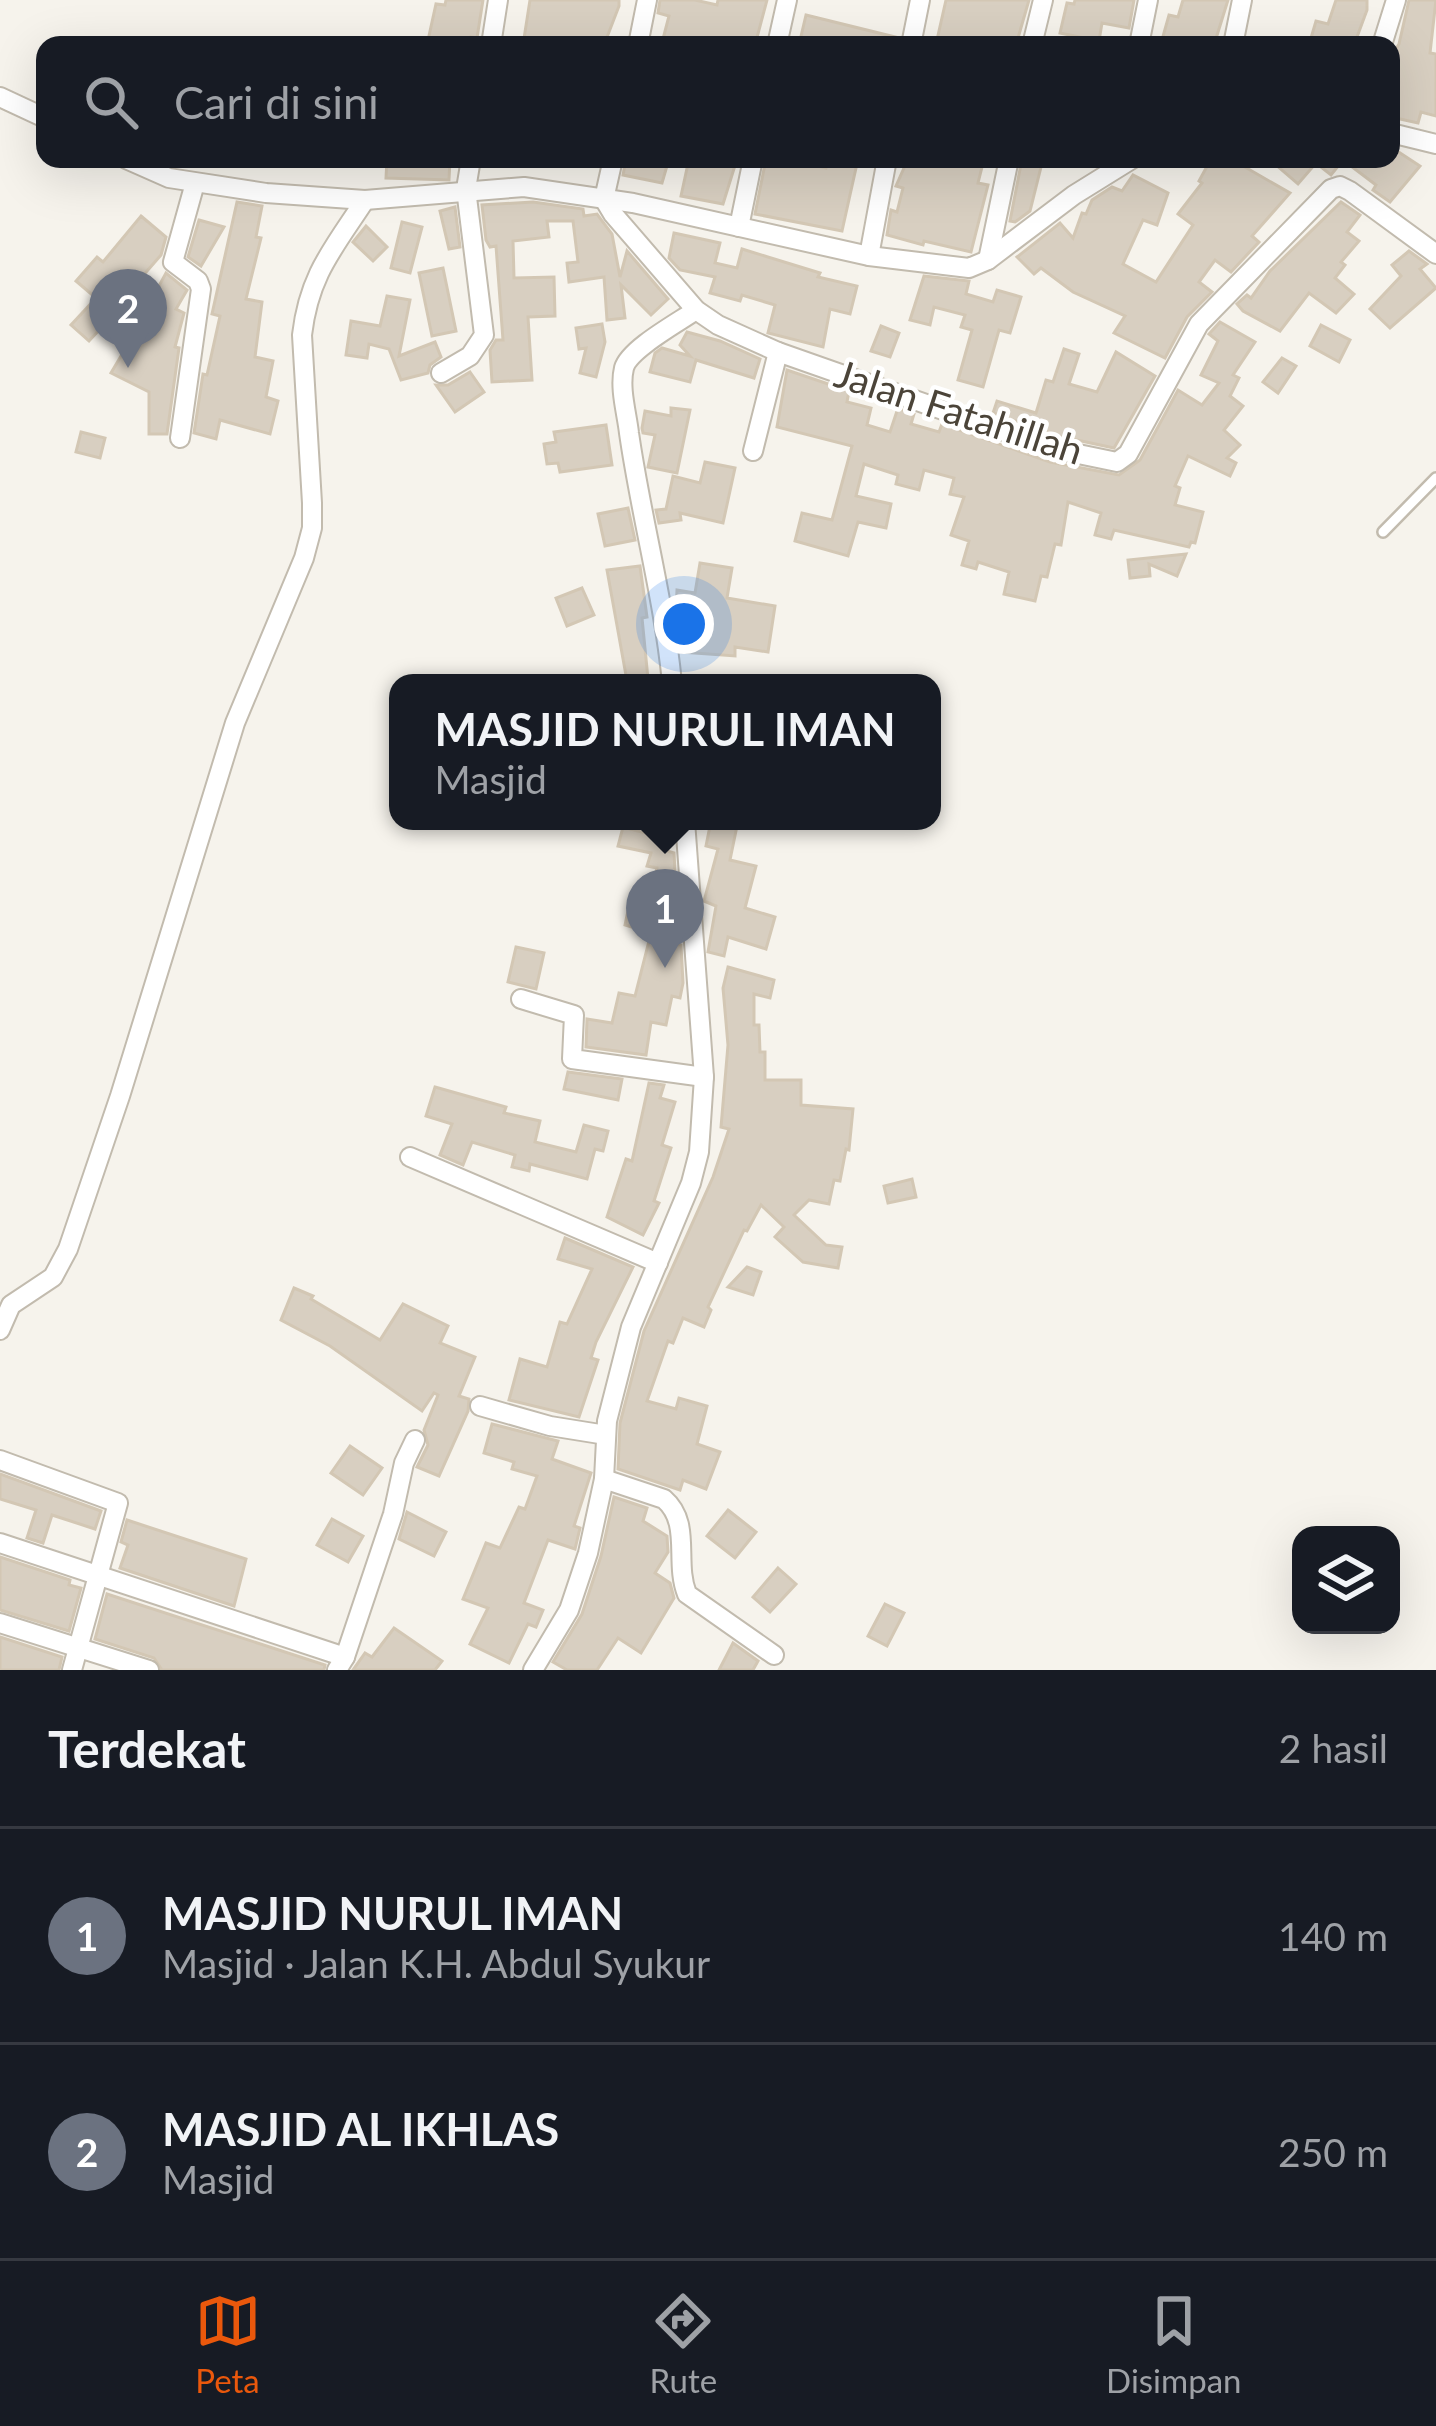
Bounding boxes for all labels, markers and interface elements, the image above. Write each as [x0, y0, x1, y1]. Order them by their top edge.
search box [36, 36, 1400, 168]
icon: search [78, 69, 144, 135]
text: Cari di sini [174, 75, 379, 129]
pin: 2 [89, 269, 167, 368]
street label: Jalan Fatahillah [830, 349, 1089, 473]
your location [654, 594, 714, 654]
popup [389, 674, 941, 830]
text: MASJID NURUL IMAN [434, 702, 896, 756]
text: Masjid [434, 756, 547, 802]
pin: 1 [626, 869, 704, 968]
map controls [1292, 1526, 1400, 1634]
button: layers [1292, 1526, 1400, 1634]
text: Terdekat [48, 1718, 246, 1779]
text: 2 hasil [1279, 1725, 1388, 1771]
text: MASJID NURUL IMAN [162, 1886, 623, 1940]
text: 1 [76, 1913, 98, 1959]
text: 140 m [1278, 1913, 1388, 1959]
text: Masjid · Jalan K.H. Abdul Syukur [162, 1940, 710, 1986]
text: MASJID AL IKHLAS [162, 2102, 559, 2156]
text: 2 [76, 2129, 98, 2175]
text: 250 m [1278, 2129, 1388, 2175]
text: Masjid [162, 2156, 274, 2202]
tab: Peta [195, 2288, 261, 2400]
tab: Rute [650, 2288, 717, 2400]
tab: Disimpan [1106, 2288, 1241, 2400]

